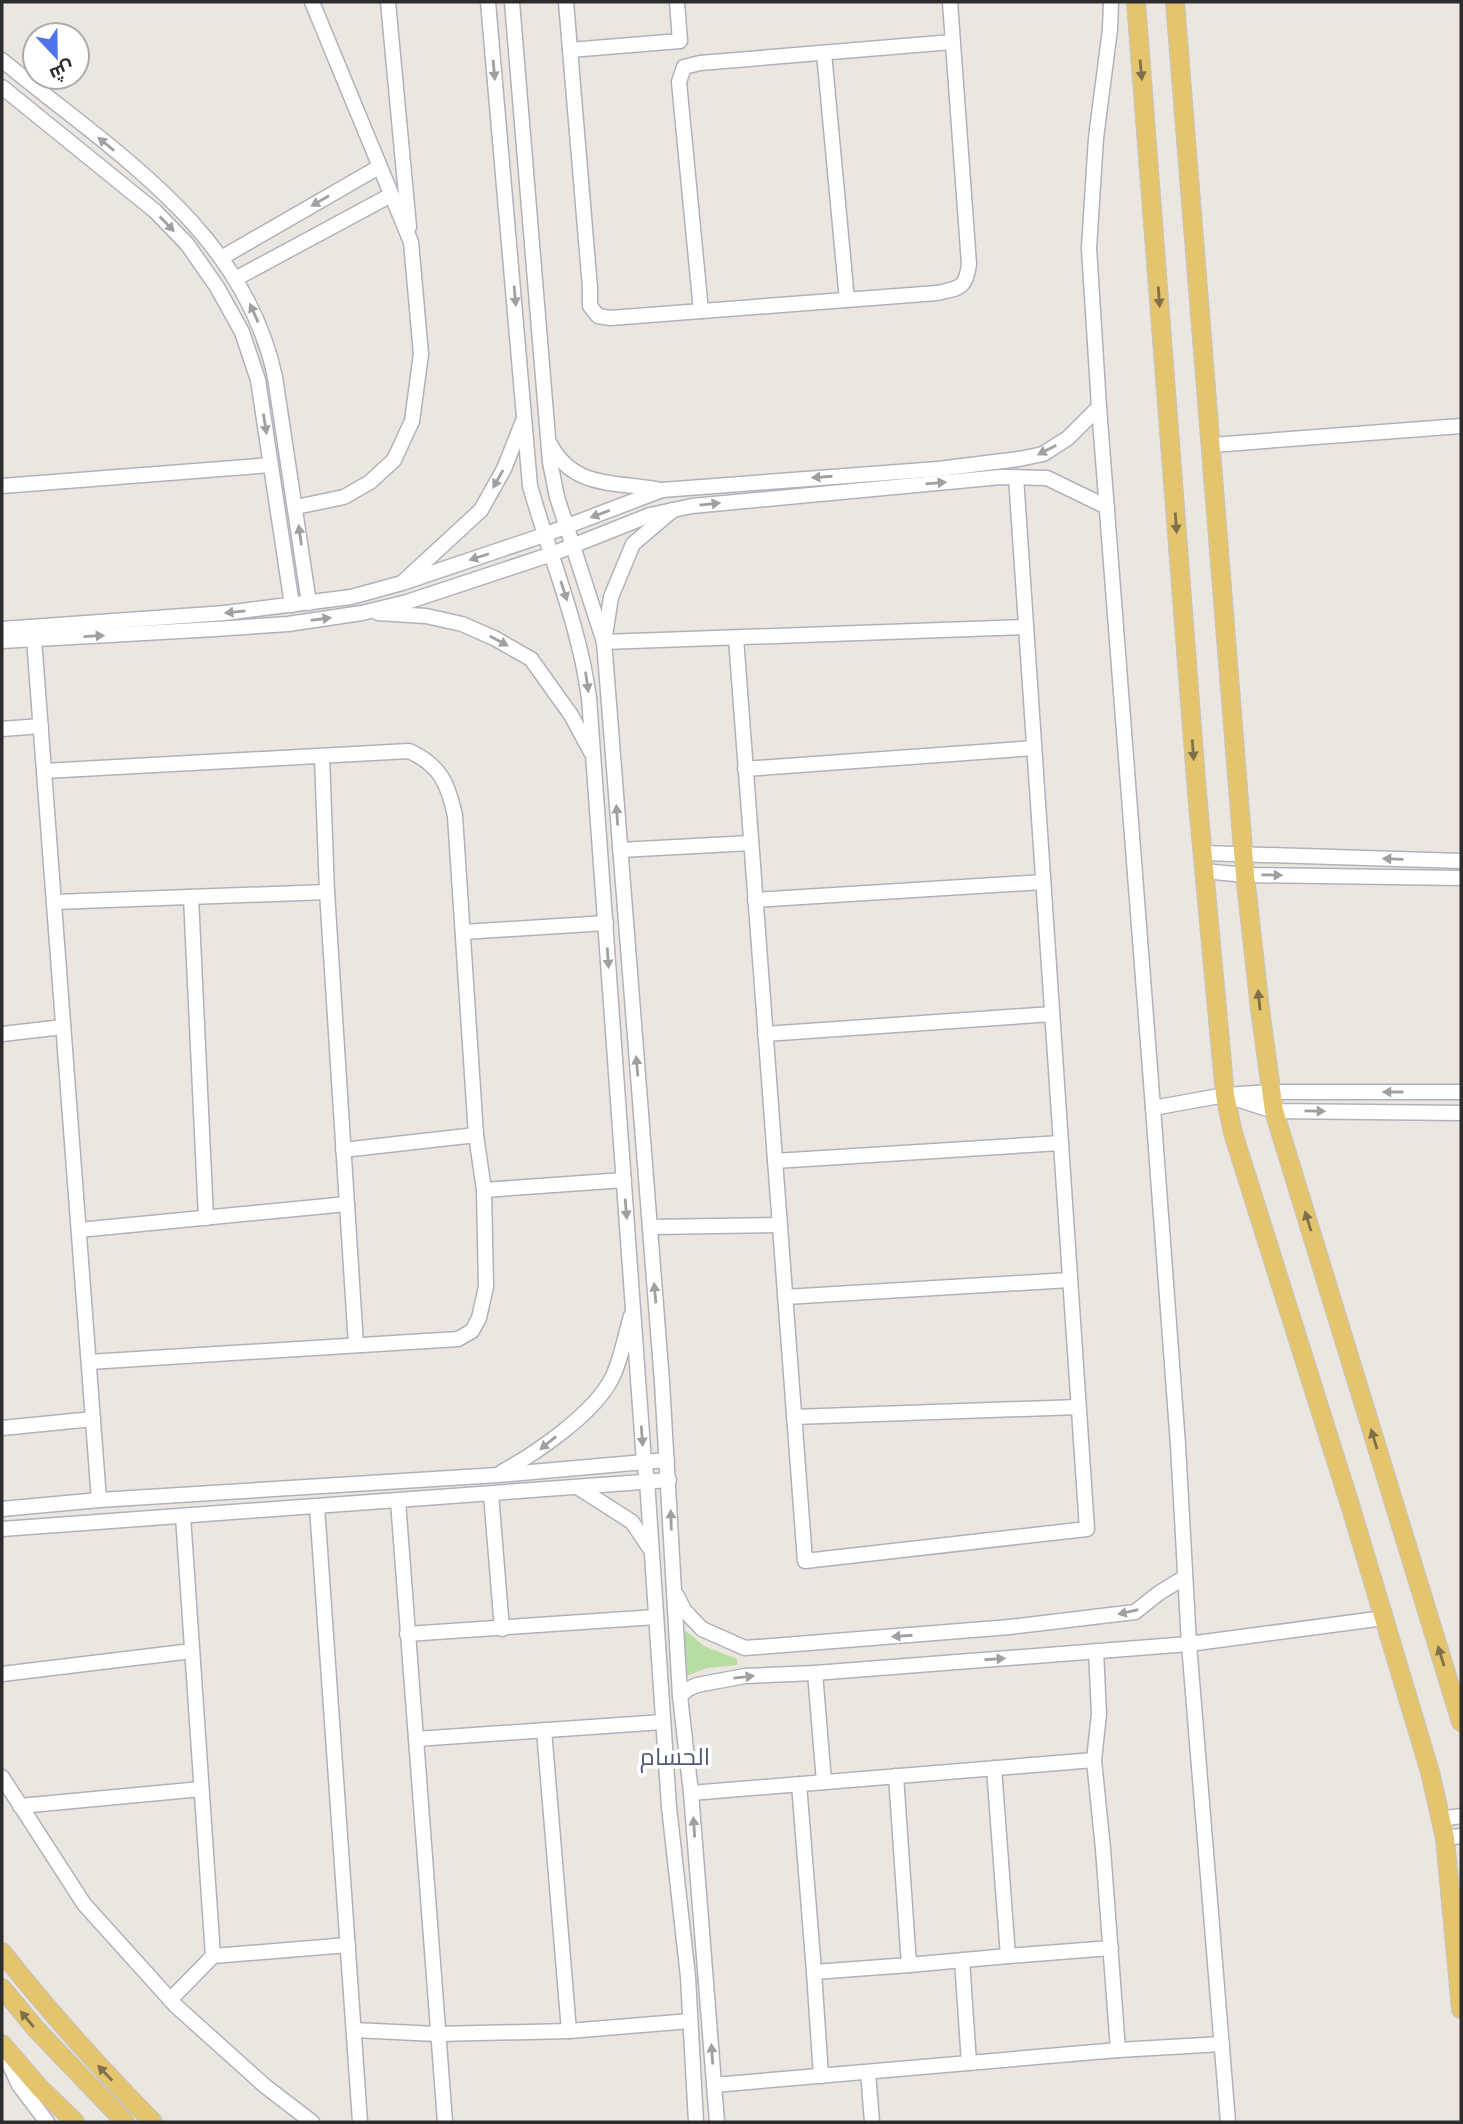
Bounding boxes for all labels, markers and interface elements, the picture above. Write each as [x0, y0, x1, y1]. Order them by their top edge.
north arrow [21, 21, 91, 91]
text: ش [46, 54, 79, 88]
one-way arrow [489, 59, 500, 81]
one-way arrow [1136, 59, 1147, 81]
one-way arrow [97, 137, 114, 152]
one-way arrow [310, 195, 330, 207]
one-way arrow [159, 215, 175, 232]
one-way arrow [509, 286, 520, 308]
one-way arrow [1154, 286, 1165, 308]
one-way arrow [248, 303, 259, 324]
one-way arrow [260, 414, 271, 436]
one-way arrow [1037, 444, 1057, 455]
one-way arrow [492, 469, 504, 489]
one-way arrow [811, 472, 833, 483]
one-way arrow [926, 477, 948, 488]
one-way arrow [699, 498, 721, 509]
one-way arrow [589, 508, 610, 519]
one-way arrow [1171, 513, 1182, 535]
one-way arrow [294, 524, 305, 546]
one-way arrow [469, 552, 490, 563]
one-way arrow [559, 581, 570, 602]
one-way arrow [223, 607, 245, 618]
one-way arrow [310, 613, 332, 624]
one-way arrow [84, 630, 106, 641]
one-way arrow [489, 635, 509, 647]
one-way arrow [581, 671, 592, 693]
one-way arrow [1188, 740, 1199, 762]
one-way arrow [611, 804, 622, 826]
one-way arrow [1382, 853, 1404, 864]
one-way arrow [1262, 870, 1284, 881]
one-way arrow [603, 947, 614, 969]
one-way arrow [1253, 989, 1264, 1011]
one-way arrow [631, 1055, 642, 1077]
one-way arrow [1382, 1086, 1404, 1098]
one-way arrow [1304, 1105, 1326, 1117]
one-way arrow [621, 1198, 632, 1220]
one-way arrow [1302, 1211, 1312, 1232]
one-way arrow [649, 1282, 660, 1304]
one-way arrow [637, 1425, 648, 1447]
one-way arrow [1369, 1428, 1379, 1449]
one-way arrow [539, 1435, 557, 1450]
one-way arrow [665, 1509, 676, 1531]
one-way arrow [1116, 1607, 1138, 1618]
one-way arrow [891, 1630, 913, 1641]
one-way arrow [1436, 1646, 1446, 1667]
one-way arrow [984, 1653, 1006, 1664]
one-way arrow [733, 1671, 755, 1682]
district label: الحسام [640, 1740, 710, 1773]
one-way arrow [688, 1816, 699, 1838]
one-way arrow [20, 2010, 35, 2028]
one-way arrow [706, 2043, 717, 2065]
one-way arrow [96, 2065, 113, 2082]

